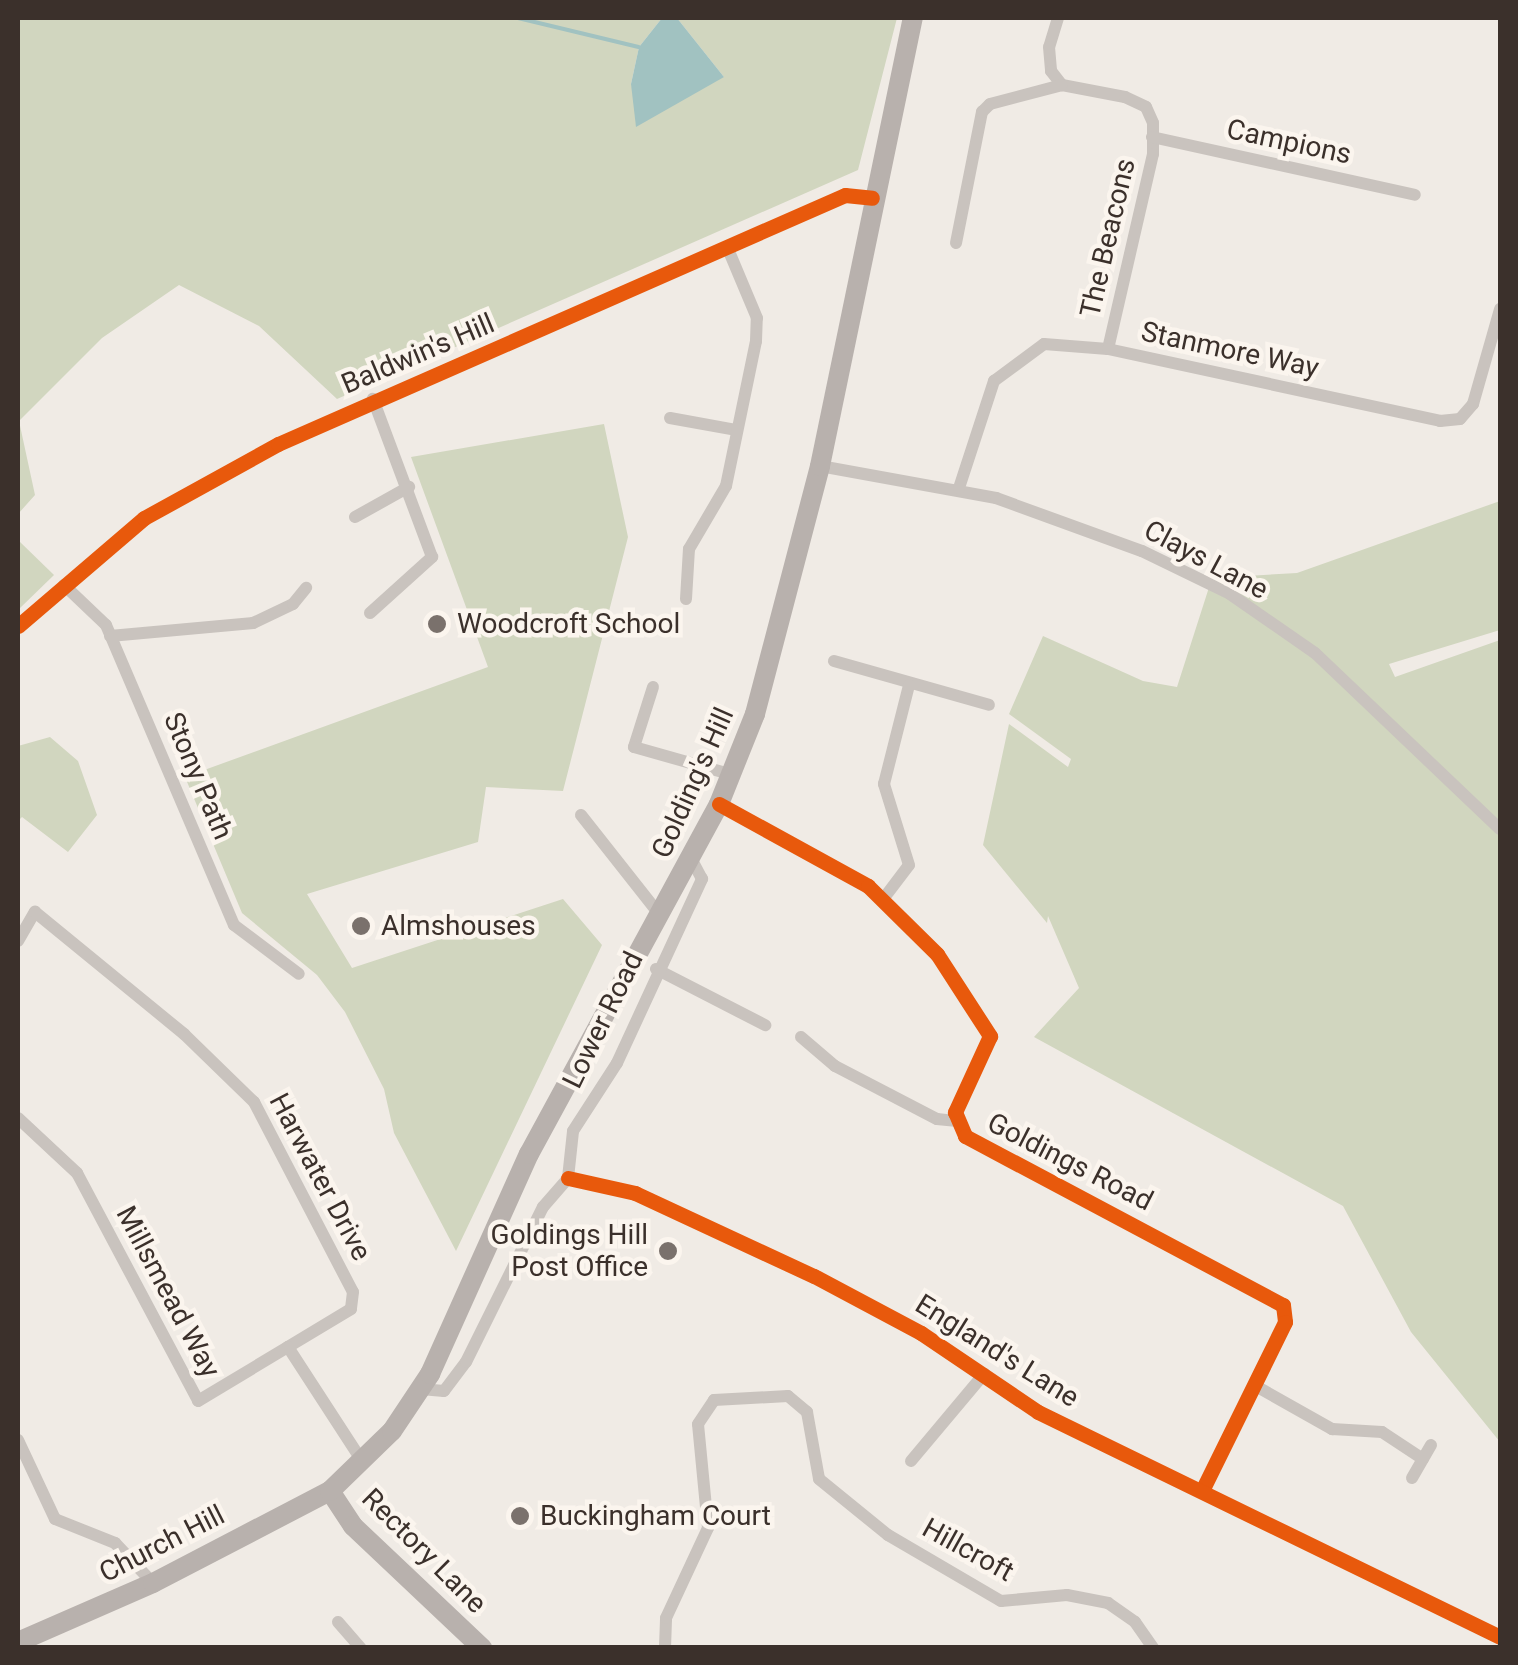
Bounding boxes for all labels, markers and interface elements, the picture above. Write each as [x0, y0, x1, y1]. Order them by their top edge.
street label: Campions [1224, 112, 1354, 172]
street label: The Beacons [1073, 155, 1143, 321]
street label: Baldwin's Hill [337, 307, 499, 401]
street label: Stanmore Way [1138, 315, 1322, 385]
street label: Clays Lane [1138, 513, 1274, 607]
place label: Woodcroft School [457, 607, 680, 641]
marker: Woodcroft School [426, 613, 448, 635]
street label: Golding's Hill [645, 703, 741, 863]
street label: Stony Path [156, 708, 240, 844]
place label: Almshouses [381, 909, 536, 943]
marker: Almshouses [350, 915, 372, 937]
street label: Lower Road [556, 946, 650, 1094]
street label: Harwater Drive [262, 1088, 378, 1266]
street label: Goldings Road [982, 1106, 1158, 1218]
street label: Millsmead Way [109, 1201, 227, 1383]
place label: Goldings Hill Post Office [491, 1218, 648, 1284]
marker: Goldings Hill Post Office [657, 1240, 679, 1262]
street label: England's Lane [909, 1287, 1085, 1415]
street label: Rectory Lane [355, 1482, 493, 1620]
street label: Church Hill [94, 1498, 230, 1590]
place label: Buckingham Court [540, 1499, 771, 1533]
marker: Buckingham Court [509, 1505, 531, 1527]
street label: Hillcroft [917, 1511, 1019, 1589]

